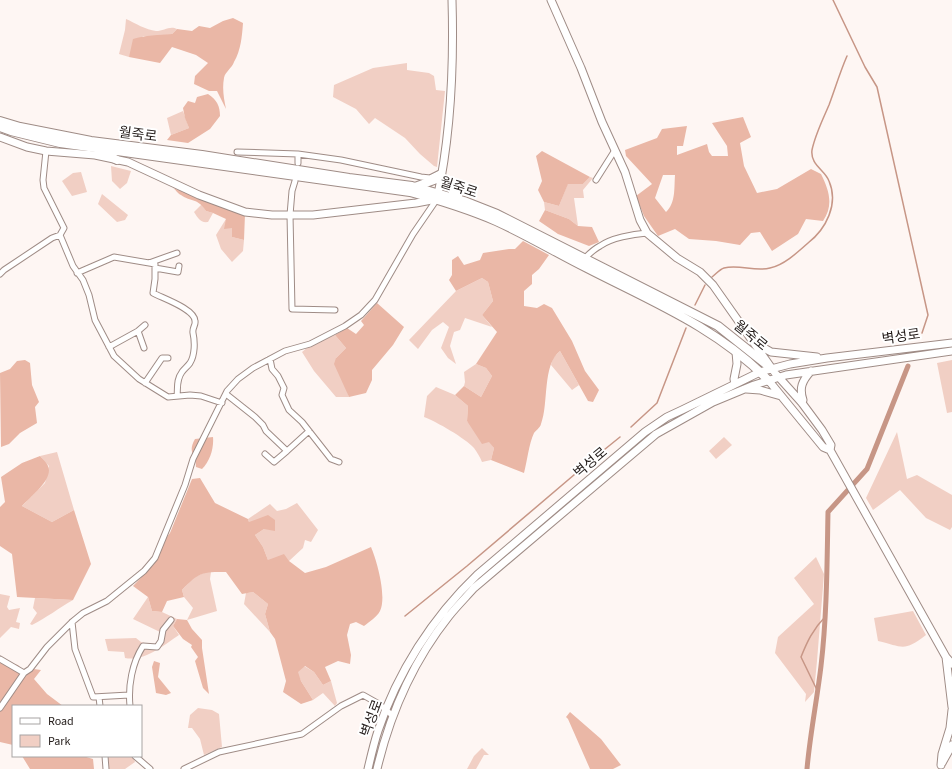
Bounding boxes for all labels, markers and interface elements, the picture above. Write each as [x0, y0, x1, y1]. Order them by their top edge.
street label: 월죽로 [117, 123, 158, 147]
street label: 월죽로 [437, 172, 480, 203]
street label: 월죽로 [729, 316, 772, 356]
street label: 벽성로 [881, 324, 922, 350]
street label: 벽성로 [569, 443, 612, 483]
street label: 벽성로 [356, 697, 388, 740]
legend [12, 705, 142, 757]
text: Road [48, 713, 74, 730]
text: Park [48, 733, 70, 750]

